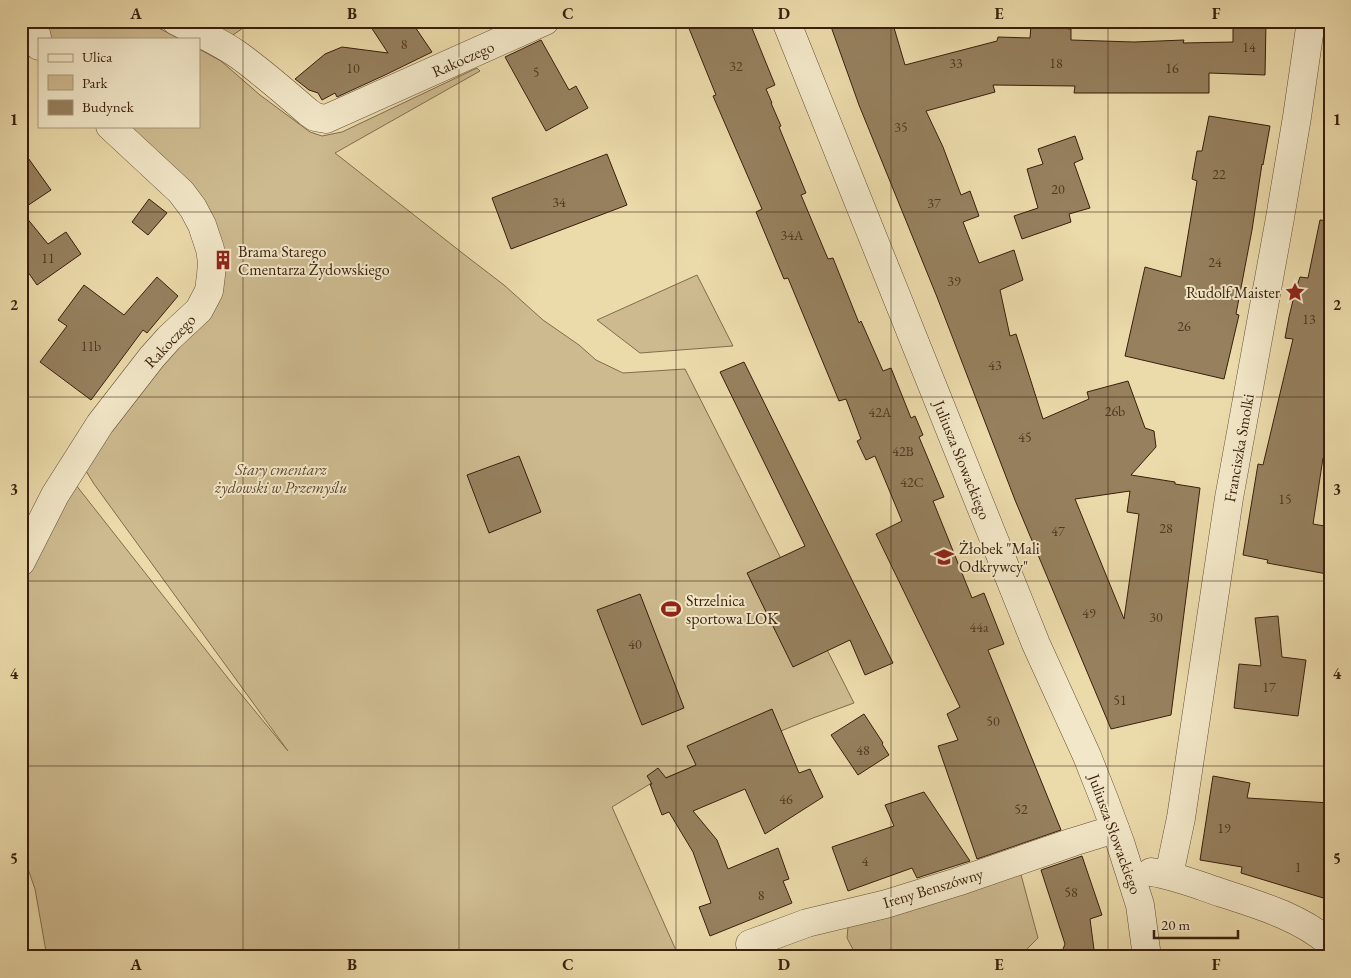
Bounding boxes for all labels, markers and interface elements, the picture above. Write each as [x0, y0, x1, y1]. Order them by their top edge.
text: A [129, 3, 142, 24]
text: B [347, 3, 357, 24]
text: C [562, 3, 574, 24]
text: D [778, 3, 790, 24]
text: E [994, 3, 1004, 24]
text: F [1212, 3, 1221, 24]
house number: 8 [401, 35, 408, 53]
street label: Rakoczego [428, 36, 498, 82]
legend [38, 38, 200, 128]
house number: 14 [1242, 38, 1256, 56]
text: Ulica [82, 47, 112, 66]
house number: 33 [949, 54, 963, 72]
house number: 18 [1049, 54, 1063, 72]
house number: 32 [729, 57, 743, 75]
house number: 10 [346, 59, 360, 77]
house number: 16 [1165, 59, 1179, 77]
house number: 5 [533, 63, 539, 81]
text: Park [82, 73, 109, 92]
text: Budynek [82, 97, 135, 116]
text: 1 [10, 109, 18, 130]
text: 1 [1333, 109, 1341, 130]
house number: 35 [894, 118, 908, 136]
house number: 22 [1212, 165, 1226, 183]
house number: 20 [1051, 180, 1065, 198]
house number: 34 [552, 193, 566, 211]
house number: 37 [927, 194, 941, 212]
house number: 34A [780, 226, 804, 244]
place label: Brama Starego Cmentarza Żydowskiego [238, 241, 390, 280]
house number: 11 [41, 249, 55, 267]
building icon: Brama Starego Cmentarza Żydowskiego [212, 249, 234, 271]
house number: 24 [1208, 253, 1222, 271]
house number: 39 [947, 272, 961, 290]
place icon: Rudolf Maister [1284, 281, 1306, 303]
place label: Rudolf Maister [1186, 282, 1281, 303]
text: 2 [10, 294, 19, 315]
text: 2 [1333, 294, 1342, 315]
street label: Rakoczego [140, 309, 200, 372]
house number: 13 [1302, 310, 1316, 328]
house number: 26 [1177, 317, 1191, 335]
house number: 11b [81, 337, 101, 355]
house number: 43 [988, 356, 1002, 374]
street label: Franciszka Smolki [1219, 392, 1259, 504]
street label: Juliusza Słowackiego [928, 396, 995, 523]
house number: 26b [1105, 402, 1125, 420]
house number: 42A [868, 403, 892, 421]
house number: 45 [1018, 428, 1032, 446]
house number: 42B [892, 442, 914, 460]
park label: Stary cmentarz żydowski w Przemyślu [215, 459, 347, 498]
house number: 42C [900, 473, 924, 491]
text: 3 [10, 479, 18, 500]
text: 3 [1333, 479, 1341, 500]
house number: 15 [1278, 490, 1292, 508]
house number: 28 [1159, 519, 1173, 537]
house number: 47 [1051, 522, 1065, 540]
place label: Żłobek "Mali Odkrywcy" [959, 538, 1040, 577]
school or university icon: Żłobek "Mali Odkrywcy" [933, 546, 955, 568]
place label: Strzelnica sportowa LOK [686, 590, 779, 629]
sports icon: Strzelnica sportowa LOK [660, 598, 682, 620]
house number: 49 [1082, 604, 1096, 622]
house number: 30 [1149, 608, 1163, 626]
house number: 44a [969, 618, 989, 636]
house number: 40 [628, 635, 642, 653]
text: 4 [10, 663, 19, 684]
text: 4 [1333, 663, 1342, 684]
house number: 17 [1262, 678, 1276, 696]
house number: 51 [1113, 691, 1127, 709]
house number: 50 [986, 712, 1000, 730]
house number: 48 [856, 741, 870, 759]
street label: Juliusza Słowackiego [1083, 769, 1147, 897]
house number: 46 [779, 790, 793, 808]
house number: 52 [1014, 800, 1028, 818]
house number: 19 [1217, 819, 1231, 837]
text: 5 [10, 848, 18, 869]
text: 5 [1333, 848, 1341, 869]
house number: 4 [862, 852, 869, 870]
house number: 1 [1295, 858, 1301, 876]
street label: Ireny Benszówny [880, 862, 987, 913]
house number: 58 [1064, 883, 1078, 901]
house number: 8 [758, 886, 765, 904]
scale bar [1154, 908, 1237, 940]
text: 20 m [1161, 915, 1190, 934]
text: A [129, 954, 142, 975]
text: B [347, 954, 357, 975]
text: C [562, 954, 574, 975]
text: D [778, 954, 790, 975]
text: E [994, 954, 1004, 975]
text: F [1212, 954, 1221, 975]

